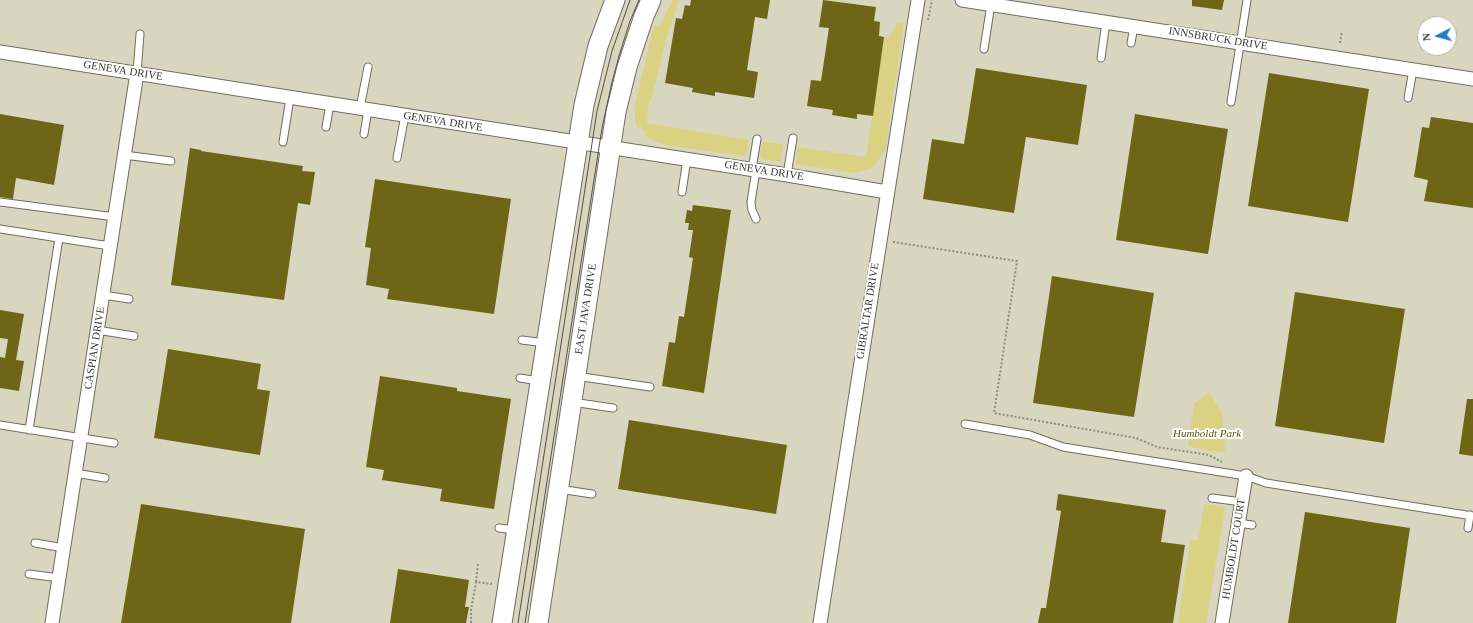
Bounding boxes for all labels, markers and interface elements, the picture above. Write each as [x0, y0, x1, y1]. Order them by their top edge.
north arrow [1417, 16, 1457, 56]
street label: INNSBRUCK DRIVE [1168, 25, 1268, 53]
text: N [1420, 33, 1432, 42]
street label: GENEVA DRIVE [82, 58, 164, 84]
street label: GENEVA DRIVE [402, 109, 484, 135]
street label: GENEVA DRIVE [723, 158, 805, 184]
street label: GIBRALTAR DRIVE [854, 262, 882, 360]
street label: EAST JAVA DRIVE [572, 263, 600, 355]
street label: CASPIAN DRIVE [82, 306, 108, 390]
park label: Humboldt Park [1173, 427, 1241, 441]
street label: HUMBOLDT COURT [1220, 498, 1248, 600]

